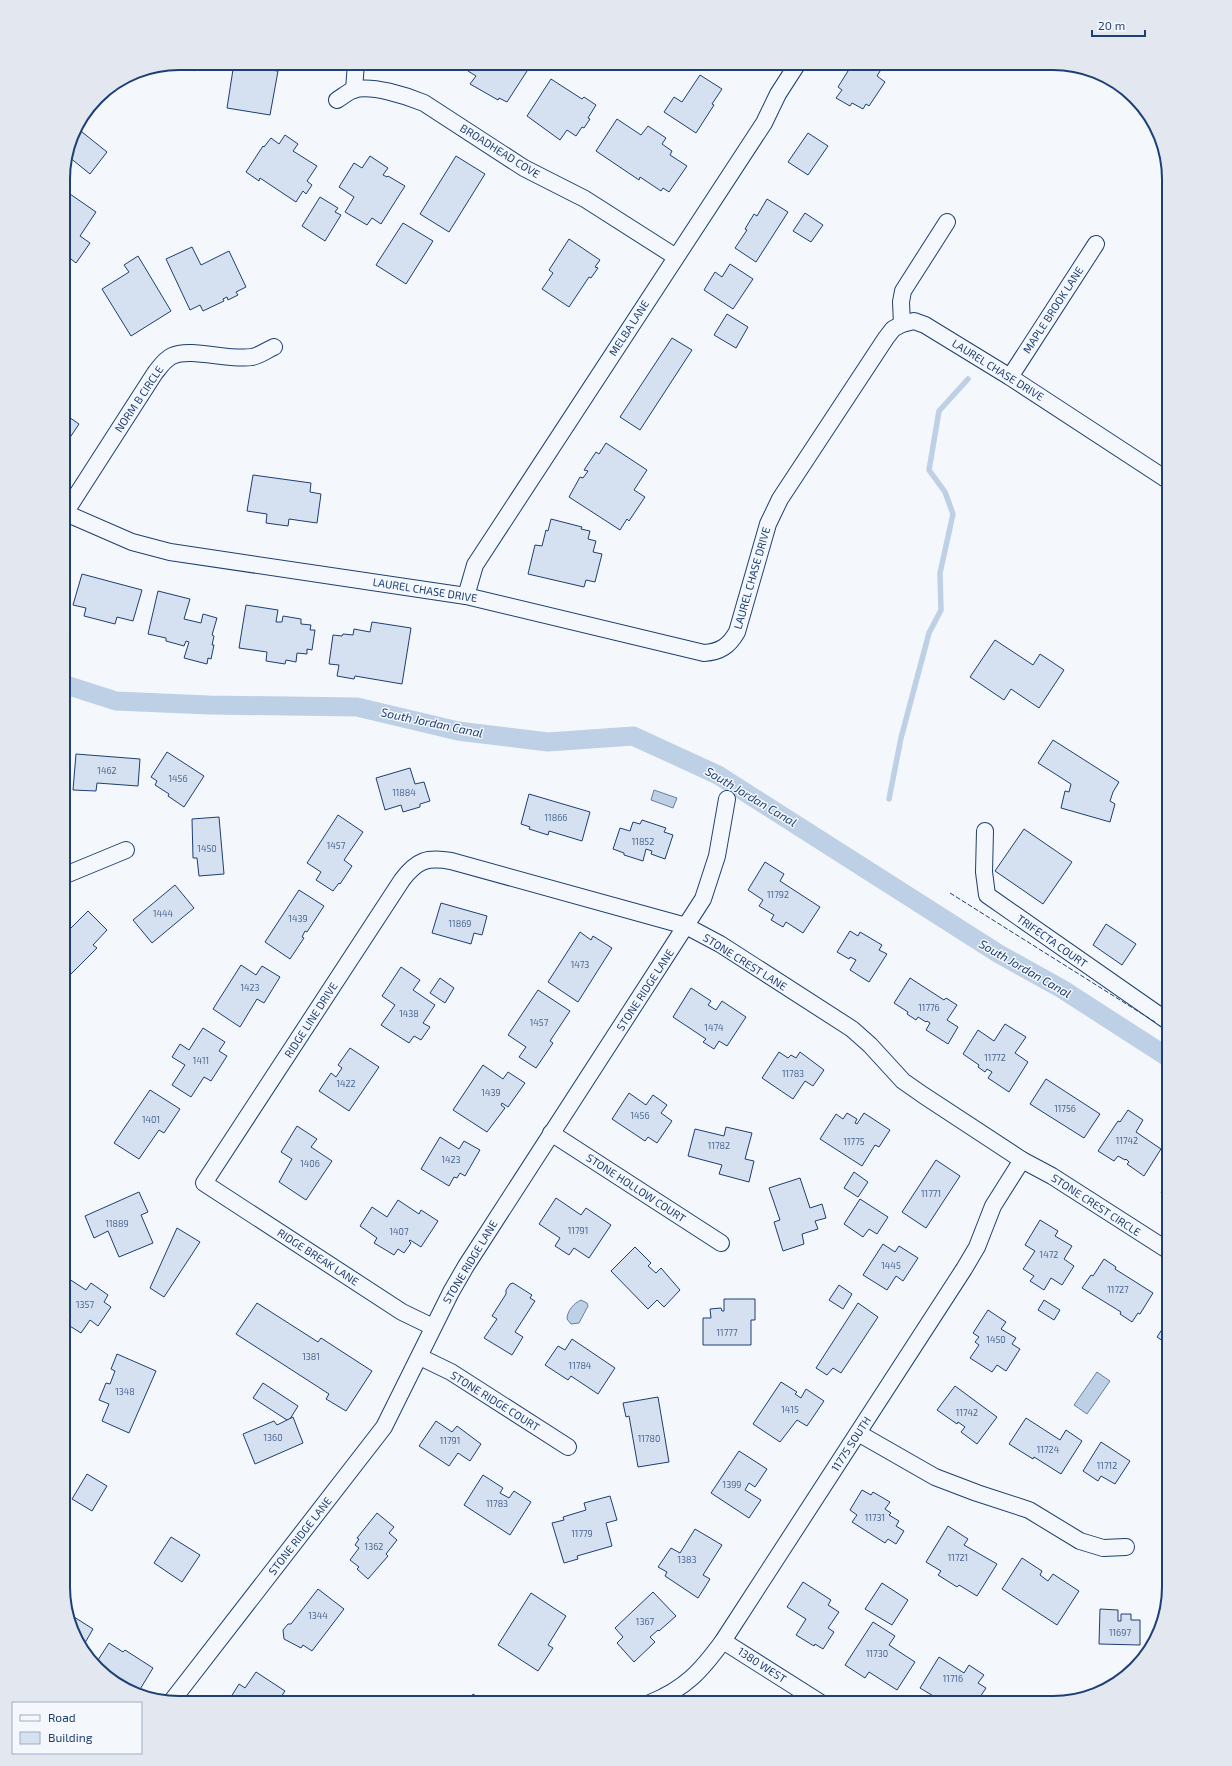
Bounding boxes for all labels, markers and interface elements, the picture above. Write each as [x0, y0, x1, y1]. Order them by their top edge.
scale bar [1092, 12, 1145, 38]
text: 20 m [1098, 18, 1125, 32]
street label: BROADHEAD COVE [458, 121, 542, 180]
street label: MAPLE BROOK LANE [1020, 264, 1085, 356]
street label: MELBA LANE [606, 297, 651, 358]
street label: LAUREL CHASE DRIVE [950, 336, 1047, 403]
street label: NORM B CIRCLE [112, 363, 166, 434]
street label: LAUREL CHASE DRIVE [731, 525, 772, 630]
street label: LAUREL CHASE DRIVE [372, 575, 478, 604]
water label: South Jordan Canal [380, 704, 485, 740]
water label: South Jordan Canal [703, 763, 800, 829]
house number: 1462 [97, 765, 117, 776]
house number: 1456 [168, 773, 188, 784]
house number: 11884 [392, 787, 416, 798]
house number: 11866 [545, 812, 567, 823]
house number: 11852 [632, 836, 654, 847]
house number: 1457 [327, 840, 346, 851]
house number: 1450 [197, 843, 217, 854]
house number: 11792 [767, 889, 789, 900]
house number: 1444 [153, 908, 174, 919]
street label: TRIFECTA COURT [1015, 911, 1091, 970]
house number: 1439 [288, 913, 308, 924]
house number: 11869 [449, 918, 471, 929]
street label: STONE CREST LANE [701, 930, 790, 993]
water label: South Jordan Canal [977, 936, 1074, 1000]
street label: STONE RIDGE LANE [613, 946, 676, 1033]
house number: 1473 [571, 959, 589, 970]
street label: RIDGE LINE DRIVE [281, 980, 340, 1060]
house number: 1423 [240, 982, 260, 993]
house number: 11776 [918, 1002, 940, 1013]
house number: 1438 [399, 1008, 419, 1019]
house number: 1457 [530, 1017, 549, 1028]
house number: 1474 [704, 1022, 724, 1033]
house number: 11772 [984, 1052, 1006, 1063]
house number: 1411 [193, 1055, 209, 1066]
house number: 11783 [782, 1068, 804, 1079]
house number: 1422 [336, 1078, 356, 1089]
house number: 1439 [481, 1087, 501, 1098]
house number: 11756 [1054, 1103, 1076, 1114]
house number: 1456 [630, 1110, 650, 1121]
house number: 1401 [142, 1114, 160, 1125]
house number: 11742 [1116, 1135, 1138, 1146]
house number: 11775 [843, 1136, 865, 1147]
house number: 11782 [708, 1140, 730, 1151]
street label: STONE HOLLOW COURT [584, 1151, 689, 1225]
house number: 1423 [441, 1154, 461, 1165]
house number: 1406 [300, 1158, 320, 1169]
street label: STONE CREST CIRCLE [1049, 1171, 1143, 1238]
house number: 11771 [921, 1188, 941, 1199]
house number: 11889 [105, 1218, 129, 1229]
street label: STONE RIDGE LANE [440, 1218, 500, 1306]
street label: RIDGE BREAK LANE [275, 1225, 361, 1288]
house number: 11791 [568, 1225, 588, 1236]
house number: 1407 [389, 1226, 409, 1237]
house number: 1472 [1040, 1249, 1058, 1260]
house number: 1445 [881, 1260, 901, 1271]
house number: 11727 [1107, 1284, 1129, 1295]
house number: 1357 [76, 1299, 94, 1310]
house number: 11777 [717, 1327, 738, 1338]
house number: 1450 [986, 1334, 1006, 1345]
house number: 1381 [302, 1351, 320, 1362]
house number: 11784 [569, 1360, 592, 1371]
street label: STONE RIDGE COURT [448, 1368, 543, 1434]
house number: 1348 [115, 1386, 135, 1397]
house number: 1415 [781, 1404, 799, 1415]
house number: 11742 [956, 1407, 978, 1418]
street label: 11775 SOUTH [828, 1414, 873, 1474]
house number: 1360 [263, 1432, 283, 1443]
house number: 11780 [638, 1433, 660, 1444]
house number: 11791 [440, 1435, 460, 1446]
house number: 11724 [1037, 1444, 1060, 1455]
house number: 11712 [1097, 1460, 1117, 1471]
house number: 1399 [723, 1479, 741, 1490]
street label: STONE RIDGE LANE [265, 1494, 334, 1577]
house number: 11783 [486, 1498, 508, 1509]
house number: 11731 [865, 1512, 885, 1523]
house number: 11779 [571, 1528, 593, 1539]
house number: 1362 [365, 1541, 383, 1552]
house number: 11721 [948, 1552, 968, 1563]
house number: 1383 [677, 1554, 697, 1565]
house number: 1344 [308, 1610, 328, 1621]
house number: 1367 [636, 1616, 655, 1627]
house number: 11697 [1109, 1627, 1131, 1638]
street label: 1380 WEST [736, 1644, 789, 1685]
house number: 11730 [866, 1648, 888, 1659]
house number: 11716 [943, 1673, 963, 1684]
legend [12, 1702, 142, 1754]
text: Road [48, 1710, 76, 1724]
text: Building [48, 1730, 93, 1744]

